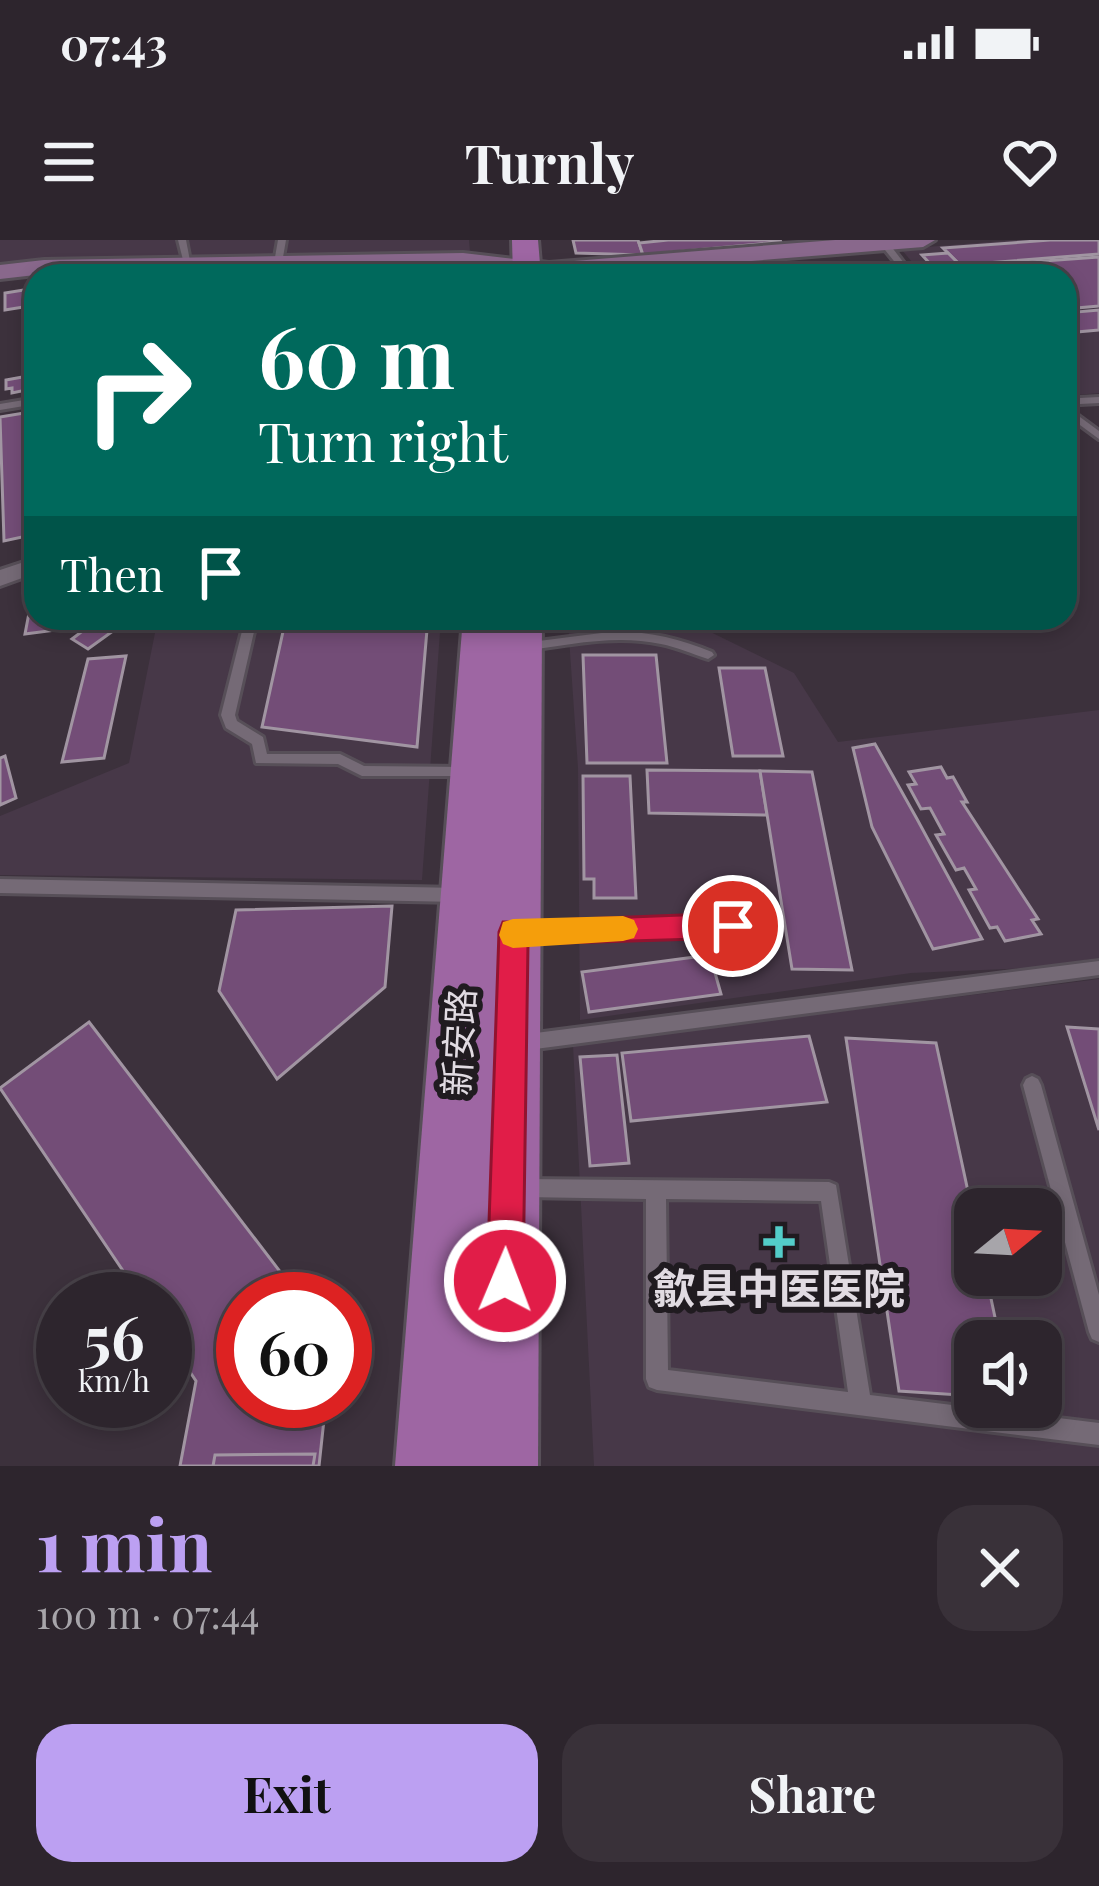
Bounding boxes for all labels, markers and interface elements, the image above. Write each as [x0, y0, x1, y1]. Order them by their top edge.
text: 07:43 [60, 12, 168, 72]
text: Turnly [465, 126, 634, 198]
icon: menu [36, 129, 102, 195]
icon: heart [997, 129, 1063, 195]
text: 60 m [258, 298, 455, 410]
icon: right [60, 312, 216, 468]
text: Turn right [258, 405, 508, 477]
icon: arrive [188, 540, 254, 606]
text: Then [60, 543, 164, 603]
pin [682, 875, 784, 977]
icon: arrive [700, 893, 766, 959]
street label: 新安路 [430, 987, 484, 1097]
north arrow [954, 1188, 1062, 1296]
map controls [954, 1188, 1062, 1428]
position arrow [442, 1218, 568, 1344]
marker: 歙县中医医院 [763, 1226, 795, 1258]
place label: 歙县中医医院 [653, 1259, 905, 1315]
speed limit sign: 60 [216, 1272, 372, 1428]
text: 56 [83, 1295, 145, 1375]
button: sound [954, 1320, 1062, 1428]
text: km/h [78, 1360, 150, 1400]
text: 1 min [36, 1494, 212, 1590]
button: close [937, 1505, 1063, 1631]
text: 100 m · 07:44 [36, 1587, 259, 1639]
button: Exit [36, 1724, 538, 1862]
button: Share [562, 1724, 1063, 1862]

